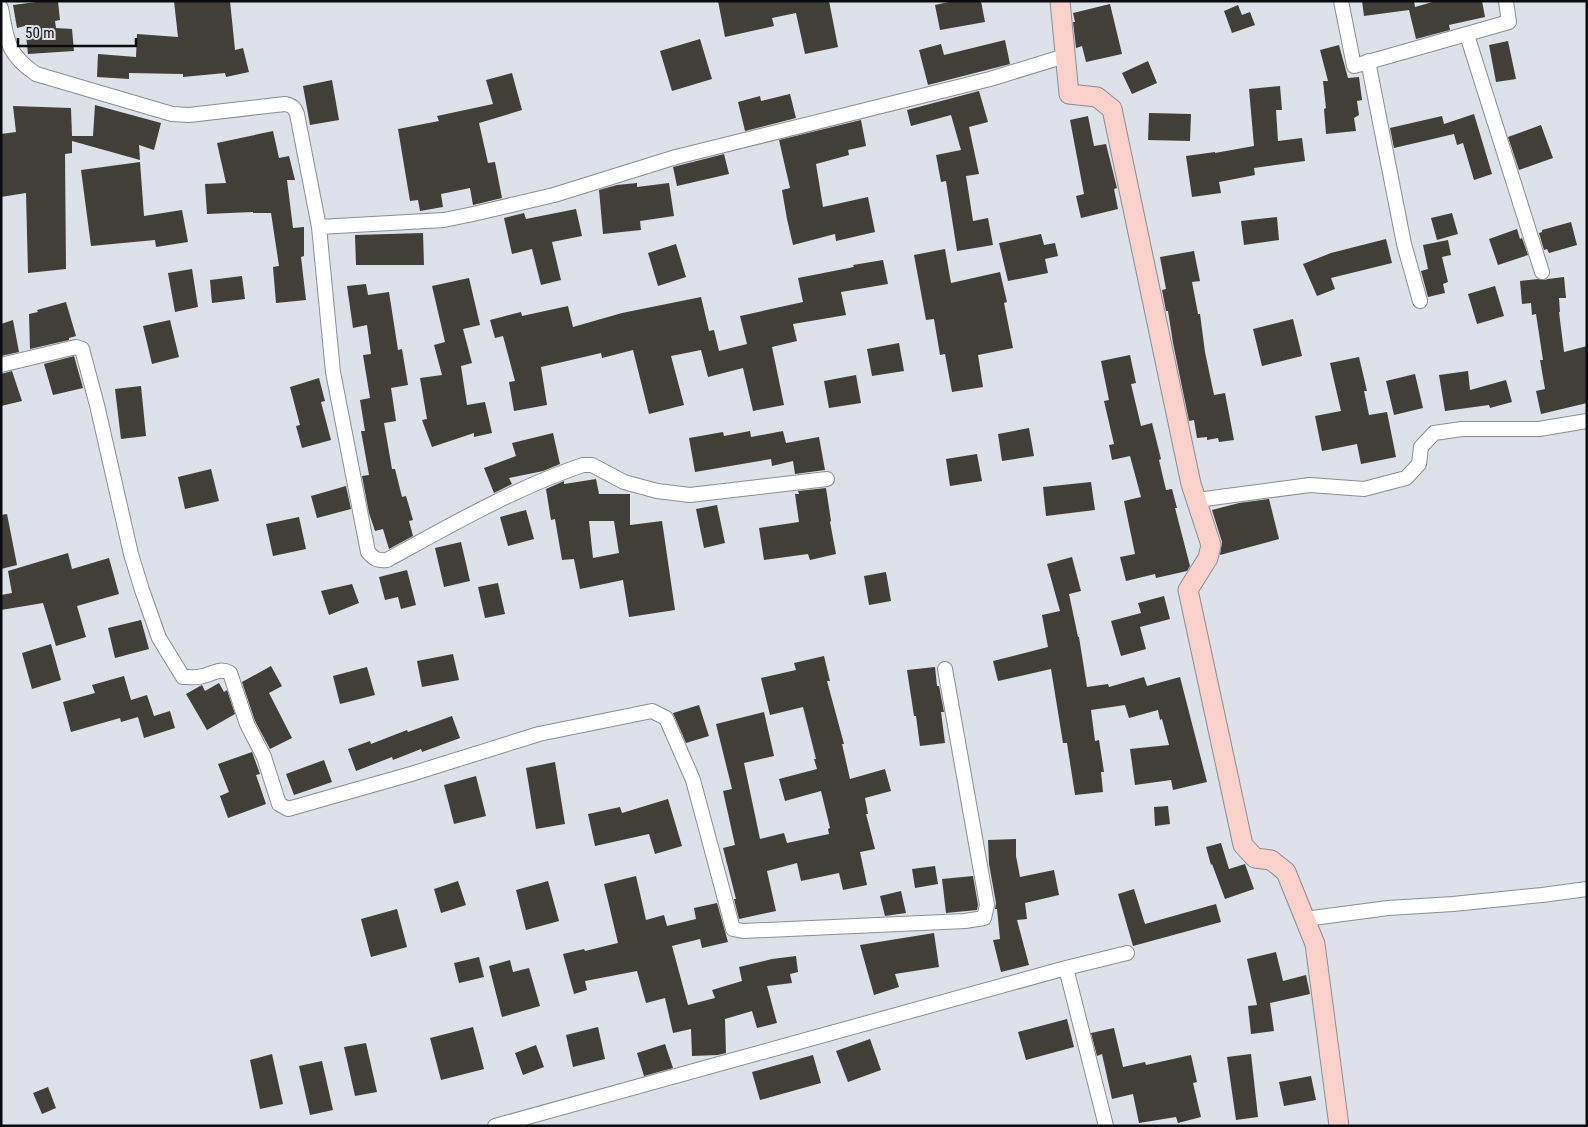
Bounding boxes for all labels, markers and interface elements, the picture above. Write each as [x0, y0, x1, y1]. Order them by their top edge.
scale bar [18, 15, 135, 47]
text: 50 m [25, 24, 55, 42]

